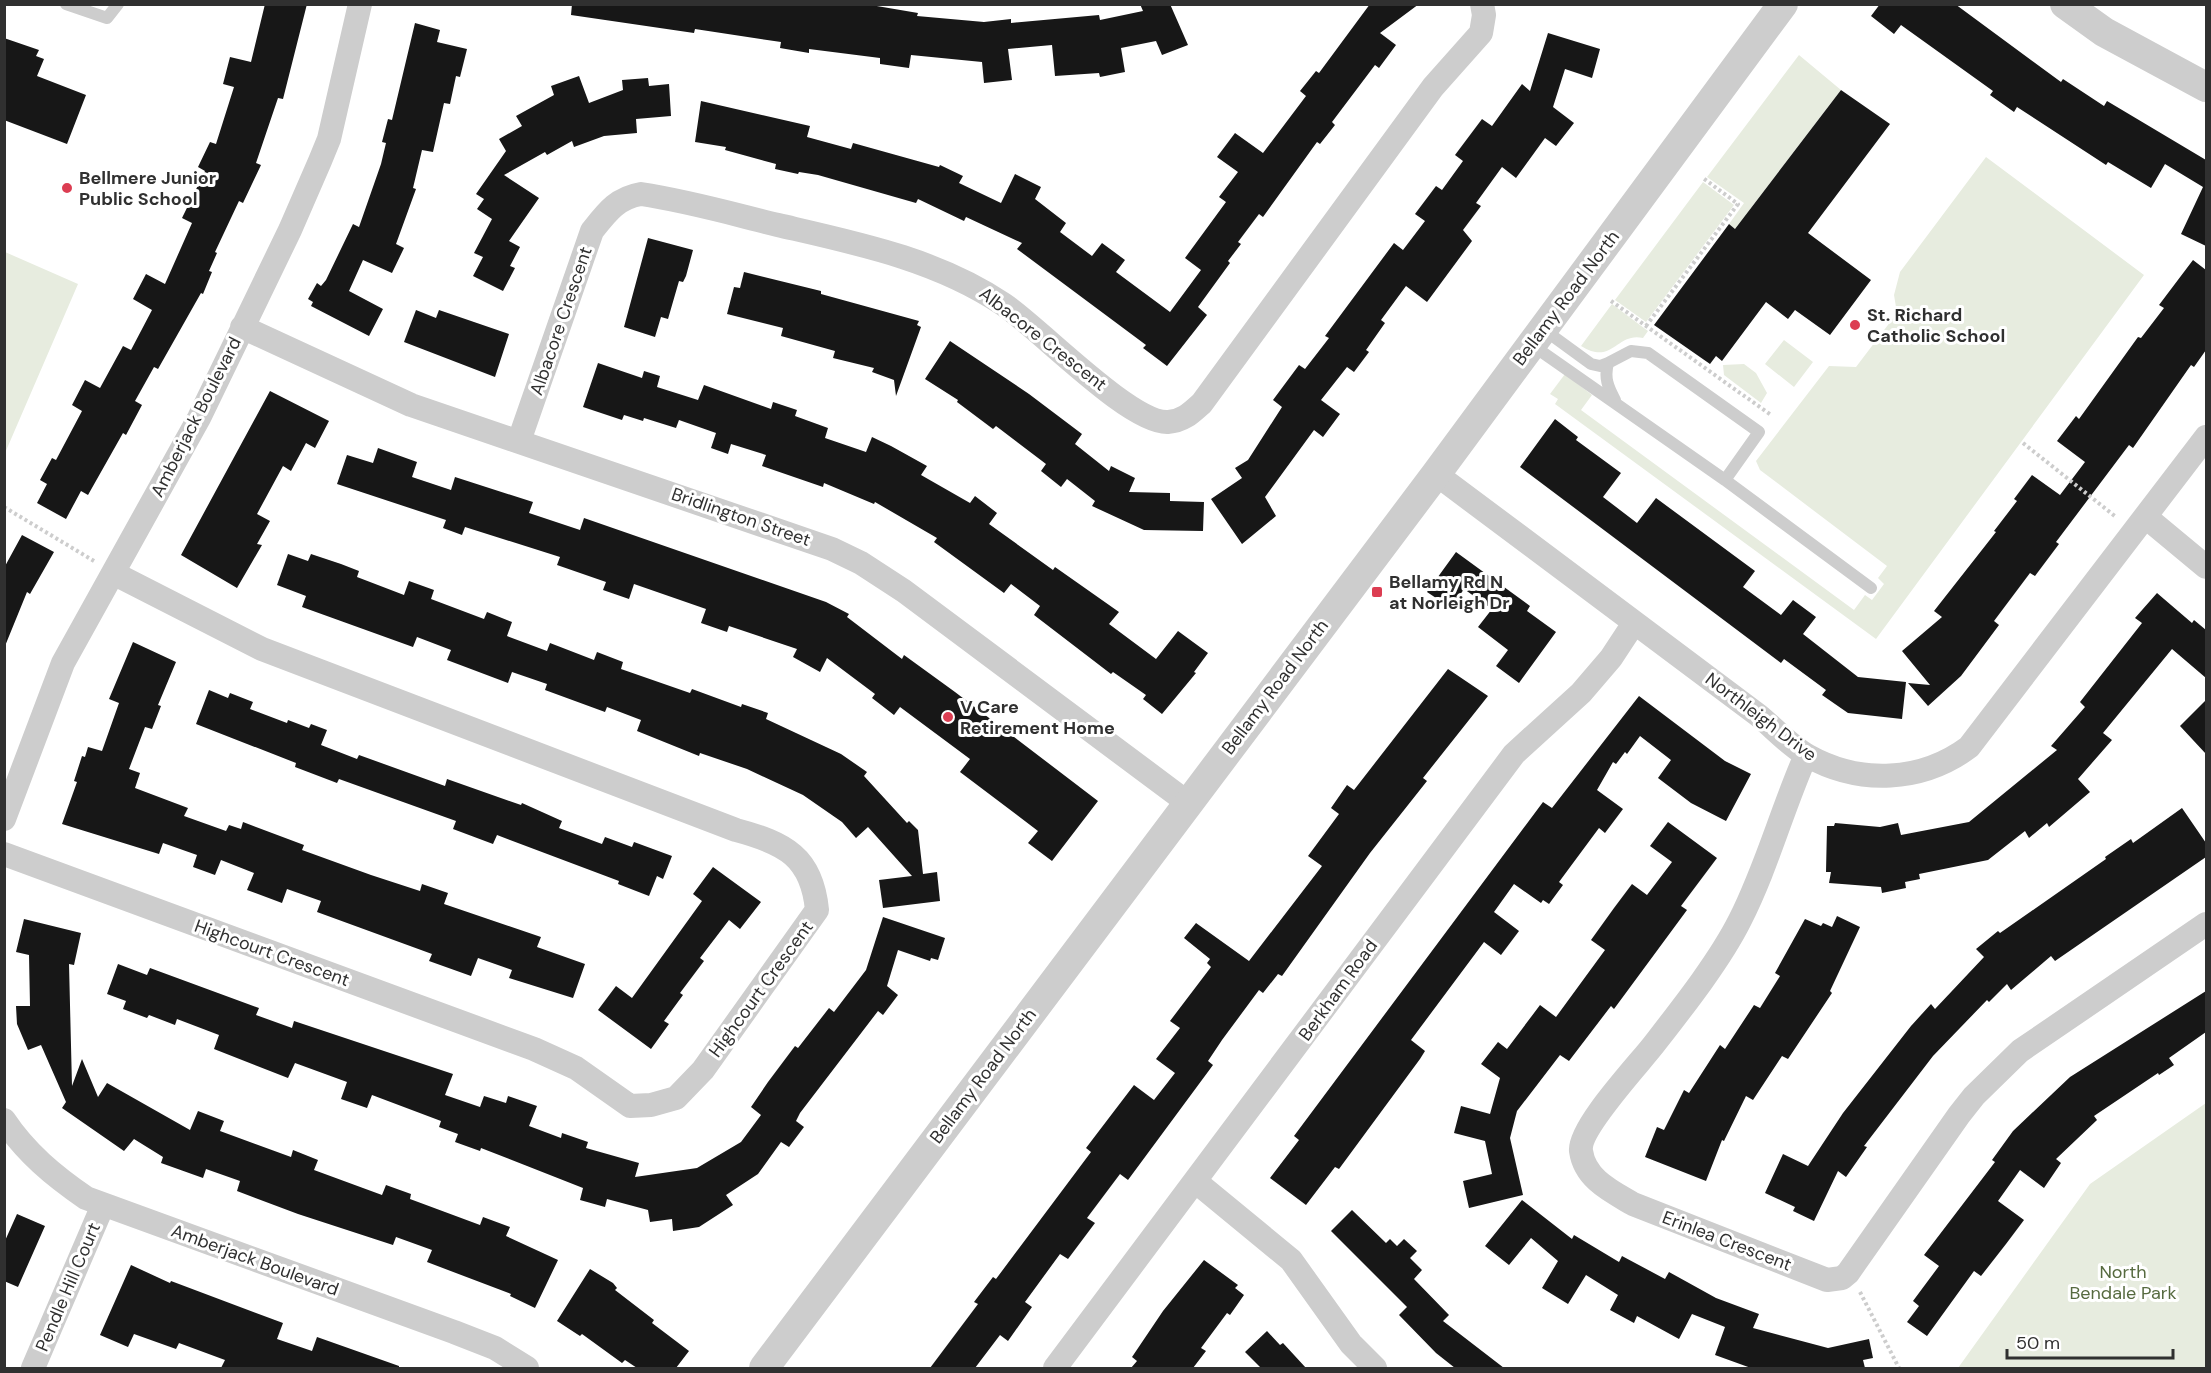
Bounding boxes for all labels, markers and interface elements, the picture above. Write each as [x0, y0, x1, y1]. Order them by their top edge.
place label: Bellmere Junior Public School [79, 166, 216, 211]
marker: Bellmere Junior Public School [60, 181, 74, 195]
street label: Bellamy Road North [1507, 226, 1625, 370]
street label: Albacore Crescent [524, 243, 598, 399]
street label: Albacore Crescent [974, 282, 1112, 396]
place label: St. Richard Catholic School [1867, 303, 2005, 348]
marker: St. Richard Catholic School [1848, 318, 1862, 332]
street label: Amberjack Boulevard [145, 333, 247, 501]
street label: Bridlington Street [668, 482, 814, 552]
place label: Bellamy Rd N at Norleigh Dr [1389, 570, 1510, 615]
marker: Bellamy Rd N at Norleigh Dr [1370, 585, 1384, 599]
street label: Bellamy Road North [1216, 615, 1334, 759]
street label: Northleigh Drive [1700, 667, 1822, 767]
place label: V Care Retirement Home [960, 695, 1115, 740]
marker: V Care Retirement Home [941, 710, 955, 724]
street label: Highcourt Crescent [191, 914, 353, 992]
street label: Highcourt Crescent [703, 916, 819, 1062]
street label: Berkham Road [1293, 935, 1383, 1045]
street label: Bellamy Road North [924, 1004, 1042, 1148]
street label: Erinlea Crescent [1659, 1205, 1795, 1277]
street label: Pendle Hill Court [30, 1219, 106, 1355]
street label: Amberjack Boulevard [168, 1219, 342, 1301]
park label: North Bendale Park [2069, 1260, 2177, 1305]
scale bar [2007, 1322, 2174, 1360]
text: 50 m [2016, 1331, 2060, 1355]

